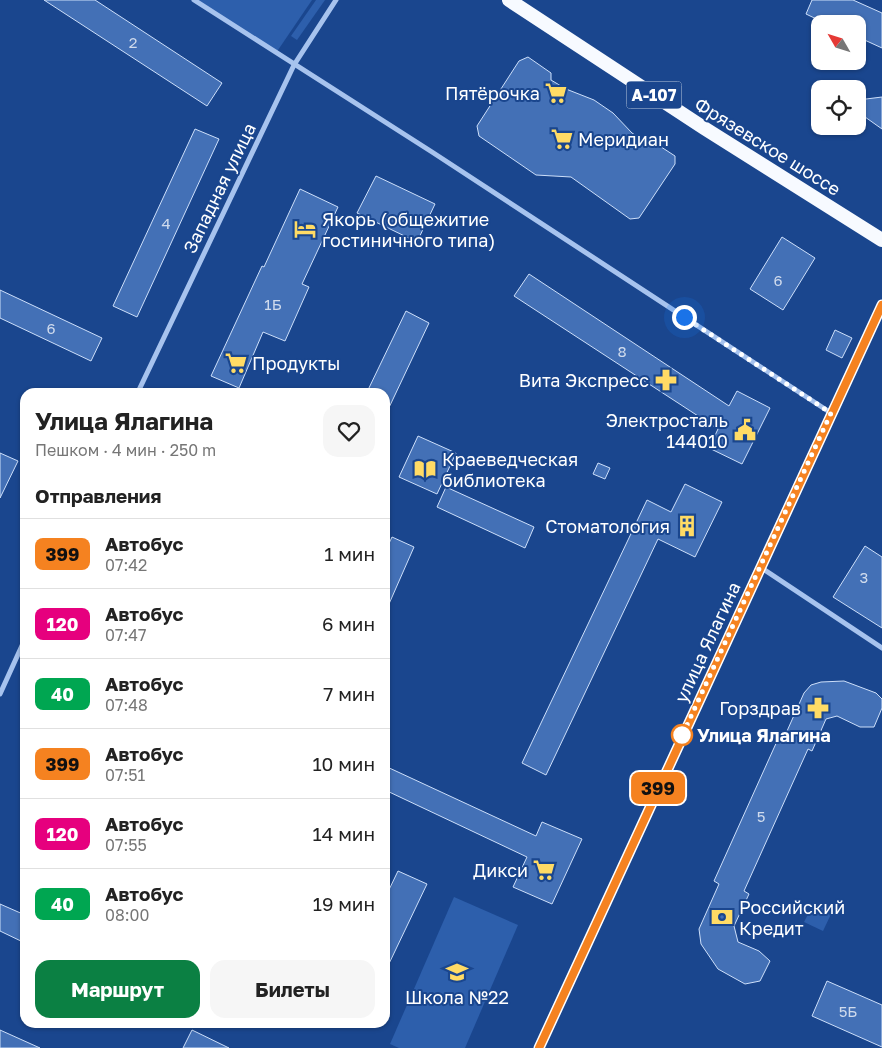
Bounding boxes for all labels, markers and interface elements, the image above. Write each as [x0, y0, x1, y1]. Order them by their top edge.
north arrow [811, 15, 866, 70]
map controls [811, 15, 866, 135]
house number: 2 [129, 33, 137, 51]
supermarket icon: Пятёрочка [543, 80, 569, 106]
button: locate [811, 80, 866, 135]
place label: Пятёрочка [445, 82, 540, 104]
road number: А-107 [626, 82, 682, 108]
street label: Фрязевское шоссе [691, 92, 845, 200]
street label: Западная улица [178, 119, 260, 257]
supermarket icon: Меридиан [549, 126, 575, 152]
place label: Меридиан [578, 128, 669, 150]
place label: Якорь (общежитие гостиничного типа) [322, 208, 495, 251]
house number: 4 [161, 214, 171, 232]
hotel icon: Якорь (общежитие гостиничного типа) [292, 216, 318, 242]
house number: 6 [773, 271, 783, 289]
house number: 1Б [264, 295, 282, 313]
your location [672, 305, 697, 330]
house number: 6 [46, 319, 56, 337]
house number: 8 [617, 342, 627, 360]
supermarket icon: Продукты [223, 350, 249, 376]
place label: Продукты [252, 352, 340, 374]
pharmacy icon: Вита Экспресс [653, 367, 679, 393]
place label: Вита Экспресс [519, 369, 649, 391]
button: heart [323, 405, 375, 457]
text: Улица Ялагина [35, 406, 213, 435]
place label: Электросталь 144010 [606, 409, 728, 452]
public building icon: Электросталь 144010 [732, 417, 758, 443]
text: Пешком · 4 мин · 250 m [35, 440, 216, 460]
place label: Краеведческая библиотека [442, 448, 578, 491]
library icon: Краеведческая библиотека [412, 456, 438, 482]
text: Отправления [35, 484, 161, 507]
building icon: Стоматология [674, 513, 700, 539]
place label: Стоматология [545, 515, 670, 537]
text: Автобус [105, 532, 183, 555]
text: 1 мин [324, 542, 375, 565]
text: 399 [46, 543, 79, 565]
text: 07:42 [105, 555, 147, 575]
house number: 3 [860, 568, 868, 586]
street label: улица Ялагина [669, 578, 745, 706]
text: Автобус [105, 602, 183, 625]
text: 6 мин [322, 612, 375, 635]
text: 120 [47, 613, 78, 635]
text: 07:47 [105, 625, 146, 645]
text: Автобус [105, 672, 183, 695]
text: 7 мин [323, 682, 375, 705]
text: 40 [51, 683, 74, 705]
text: 07:48 [105, 695, 148, 715]
pharmacy icon: Горздрав [805, 695, 831, 721]
place label: Горздрав [719, 697, 801, 719]
marker: Улица Ялагина [671, 724, 693, 746]
place label: Улица Ялагина [697, 724, 831, 746]
text: Автобус [105, 742, 183, 765]
text: 10 мин [312, 752, 375, 775]
text: 399 [46, 753, 79, 775]
text: 07:51 [105, 765, 145, 785]
line badge: 399 [629, 772, 687, 804]
text: 399 [641, 777, 675, 799]
house number: 5 [757, 807, 765, 825]
text: Автобус [105, 812, 183, 835]
text: 14 мин [313, 822, 375, 845]
text: 120 [47, 823, 78, 845]
text: 07:55 [105, 835, 147, 855]
supermarket icon: Дикси [531, 857, 557, 883]
place label: Дикси [473, 859, 528, 881]
text: Автобус [105, 882, 183, 905]
text: 19 мин [313, 892, 375, 915]
text: 40 [51, 893, 74, 915]
place label: Российский Кредит [739, 896, 845, 939]
bank icon: Российский Кредит [709, 904, 735, 930]
text: 08:00 [105, 905, 149, 925]
school or university icon: Школа №22 [444, 959, 470, 985]
button: Маршрут [35, 960, 200, 1018]
button: Билеты [210, 960, 375, 1018]
place label: Школа №22 [405, 986, 509, 1008]
house number: 5Б [839, 1002, 857, 1020]

